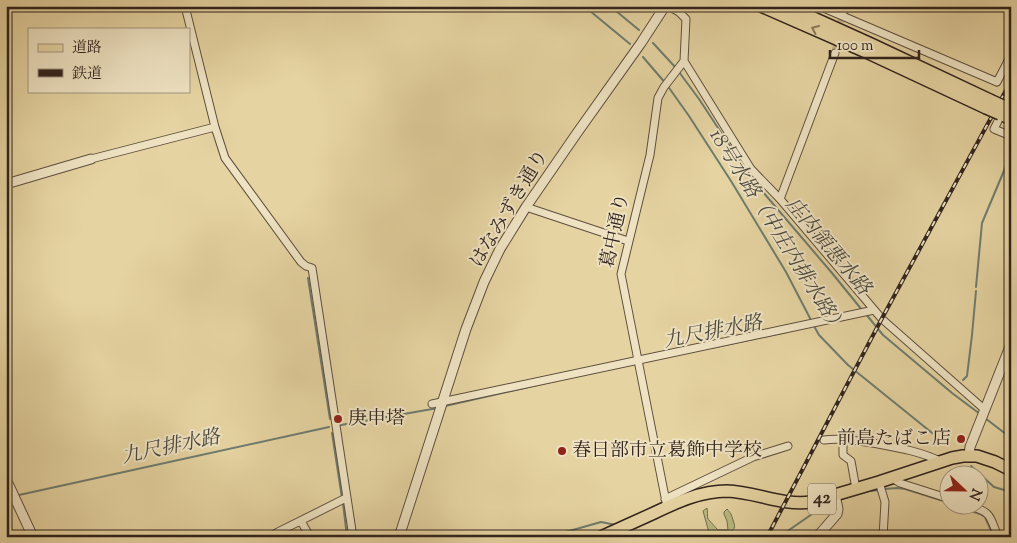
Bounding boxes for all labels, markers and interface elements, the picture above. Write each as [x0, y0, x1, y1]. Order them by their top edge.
one-way arrow [811, 25, 819, 35]
legend [28, 28, 190, 92]
scale bar [830, 28, 918, 60]
text: 100 m [837, 36, 874, 57]
text: 道路 [72, 38, 102, 59]
text: 鉄道 [72, 64, 102, 85]
water label: 18号水路（中庄内排水路） [701, 124, 851, 340]
street label: はなみずき通り [464, 145, 556, 273]
street label: 葛中通り [595, 191, 637, 271]
water label: 庄内領悪水路 [777, 192, 878, 304]
water label: 九尺排水路 [661, 309, 767, 357]
place label: 庚申塔 [348, 406, 405, 433]
marker: 庚申塔 [332, 413, 344, 425]
water label: 九尺排水路 [119, 423, 225, 473]
place label: 前島たばこ店 [837, 426, 951, 453]
marker: 前島たばこ店 [955, 433, 967, 445]
place label: 春日部市立葛飾中学校 [572, 438, 762, 465]
marker: 春日部市立葛飾中学校 [556, 445, 568, 457]
north arrow [940, 466, 990, 516]
road number: 42 [808, 484, 836, 514]
text: N [963, 485, 986, 503]

